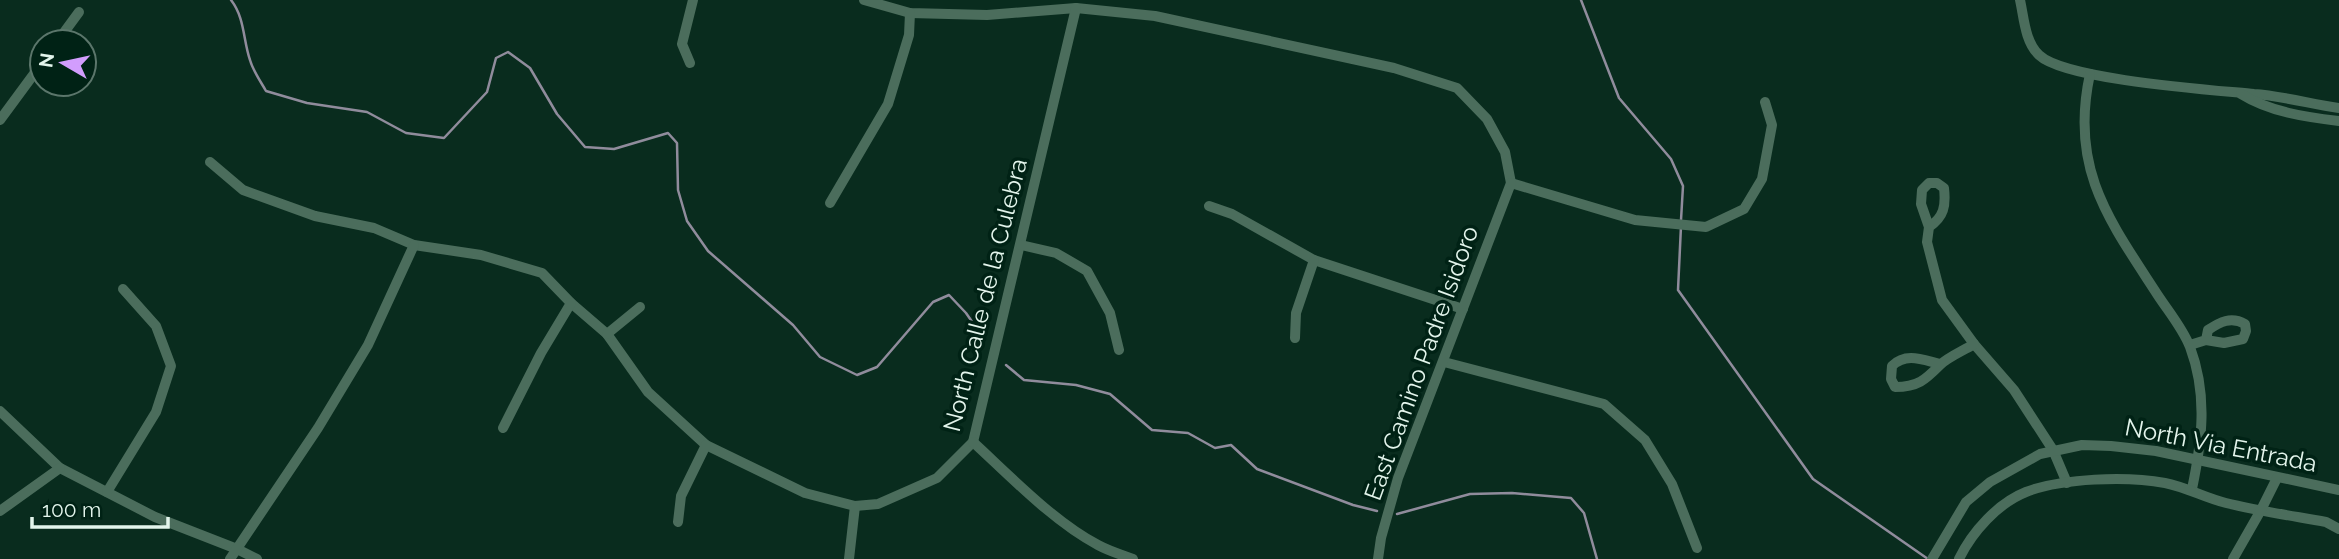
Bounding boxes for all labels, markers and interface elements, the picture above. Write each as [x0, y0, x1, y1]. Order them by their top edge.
north arrow [28, 28, 98, 98]
text: N [34, 51, 58, 69]
street label: North Calle de la Culebra [937, 155, 1033, 435]
street label: East Camino Padre Isidoro [1358, 222, 1484, 504]
street label: North Via Entrada [2123, 412, 2319, 478]
scale bar [32, 486, 168, 530]
text: 100 m [42, 497, 101, 522]

